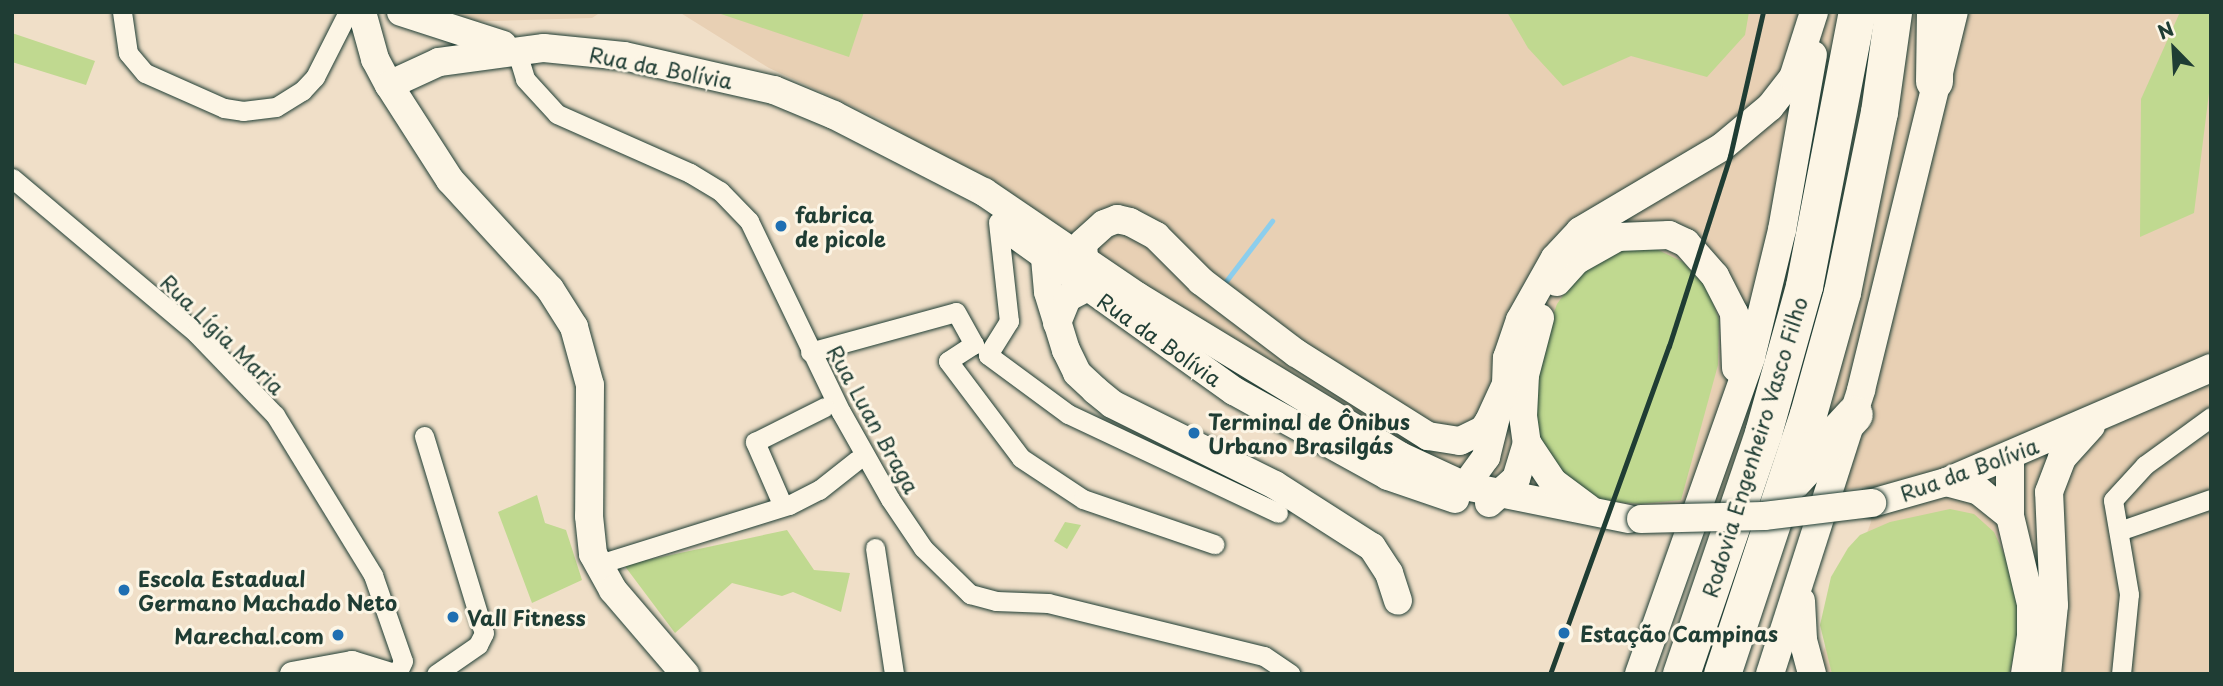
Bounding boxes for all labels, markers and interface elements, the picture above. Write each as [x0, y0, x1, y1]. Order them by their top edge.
north arrow [2139, 14, 2209, 84]
text: N [2153, 14, 2178, 46]
street label: Rua da Bolívia [586, 41, 736, 93]
place label: fabrica de picole [795, 201, 887, 251]
marker: fabrica de picole [773, 218, 789, 234]
street label: Rua Lígia Maria [155, 268, 291, 400]
street label: Rua da Bolívia [1092, 286, 1228, 392]
street label: Rodovia Engenheiro Vasco Filho [1696, 293, 1812, 601]
street label: Rua Luan Braga [822, 340, 926, 498]
place label: Terminal de Ônibus Urbano Brasilgás [1208, 408, 1410, 458]
marker: Terminal de Ônibus Urbano Brasilgás [1186, 425, 1202, 441]
street label: Rua da Bolívia [1895, 432, 2043, 506]
place label: Escola Estadual Germano Machado Neto [138, 565, 396, 615]
marker: Escola Estadual Germano Machado Neto [116, 582, 132, 598]
place label: Vall Fitness [467, 604, 586, 630]
marker: Vall Fitness [445, 609, 461, 625]
place label: Estação Campinas [1580, 620, 1778, 646]
place label: Marechal.com [174, 622, 324, 648]
marker: Estação Campinas [1554, 623, 1574, 643]
marker: Marechal.com [330, 627, 346, 643]

